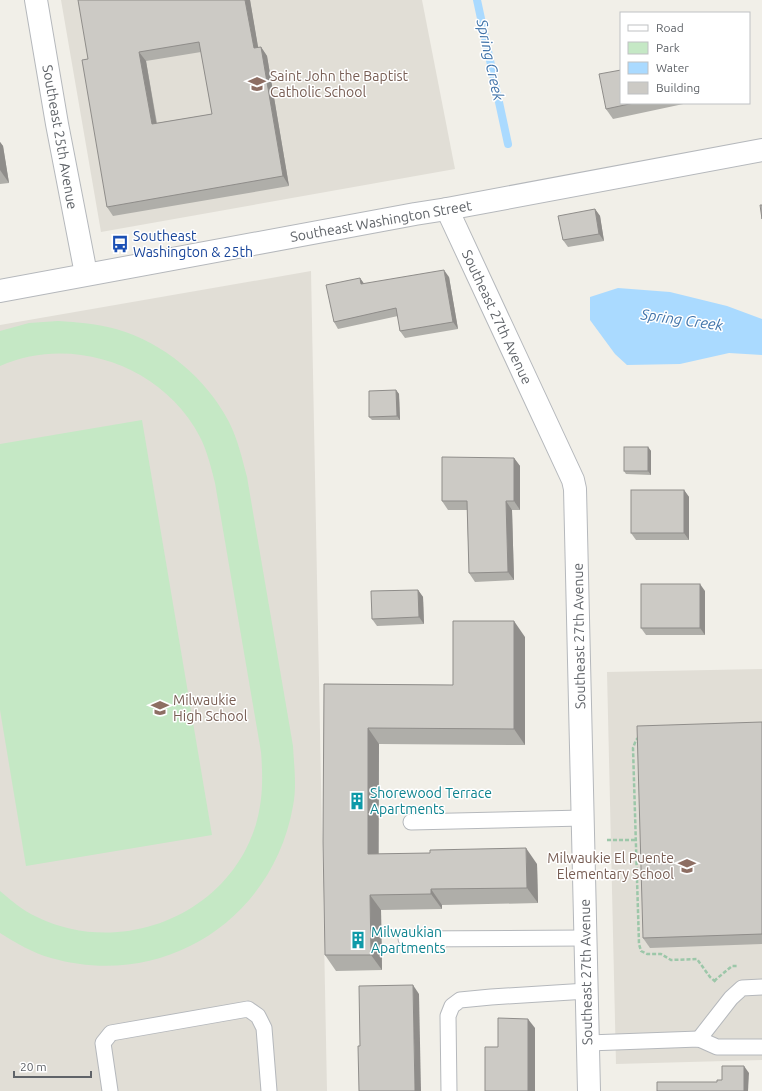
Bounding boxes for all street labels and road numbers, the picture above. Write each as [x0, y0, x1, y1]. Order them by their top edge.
street label: Southeast 25th Avenue [39, 64, 81, 210]
street label: Southeast Washington Street [289, 197, 474, 245]
street label: Southeast 27th Avenue [459, 247, 535, 387]
street label: Southeast 27th Avenue [570, 563, 588, 709]
street label: Southeast 27th Avenue [577, 899, 595, 1045]

